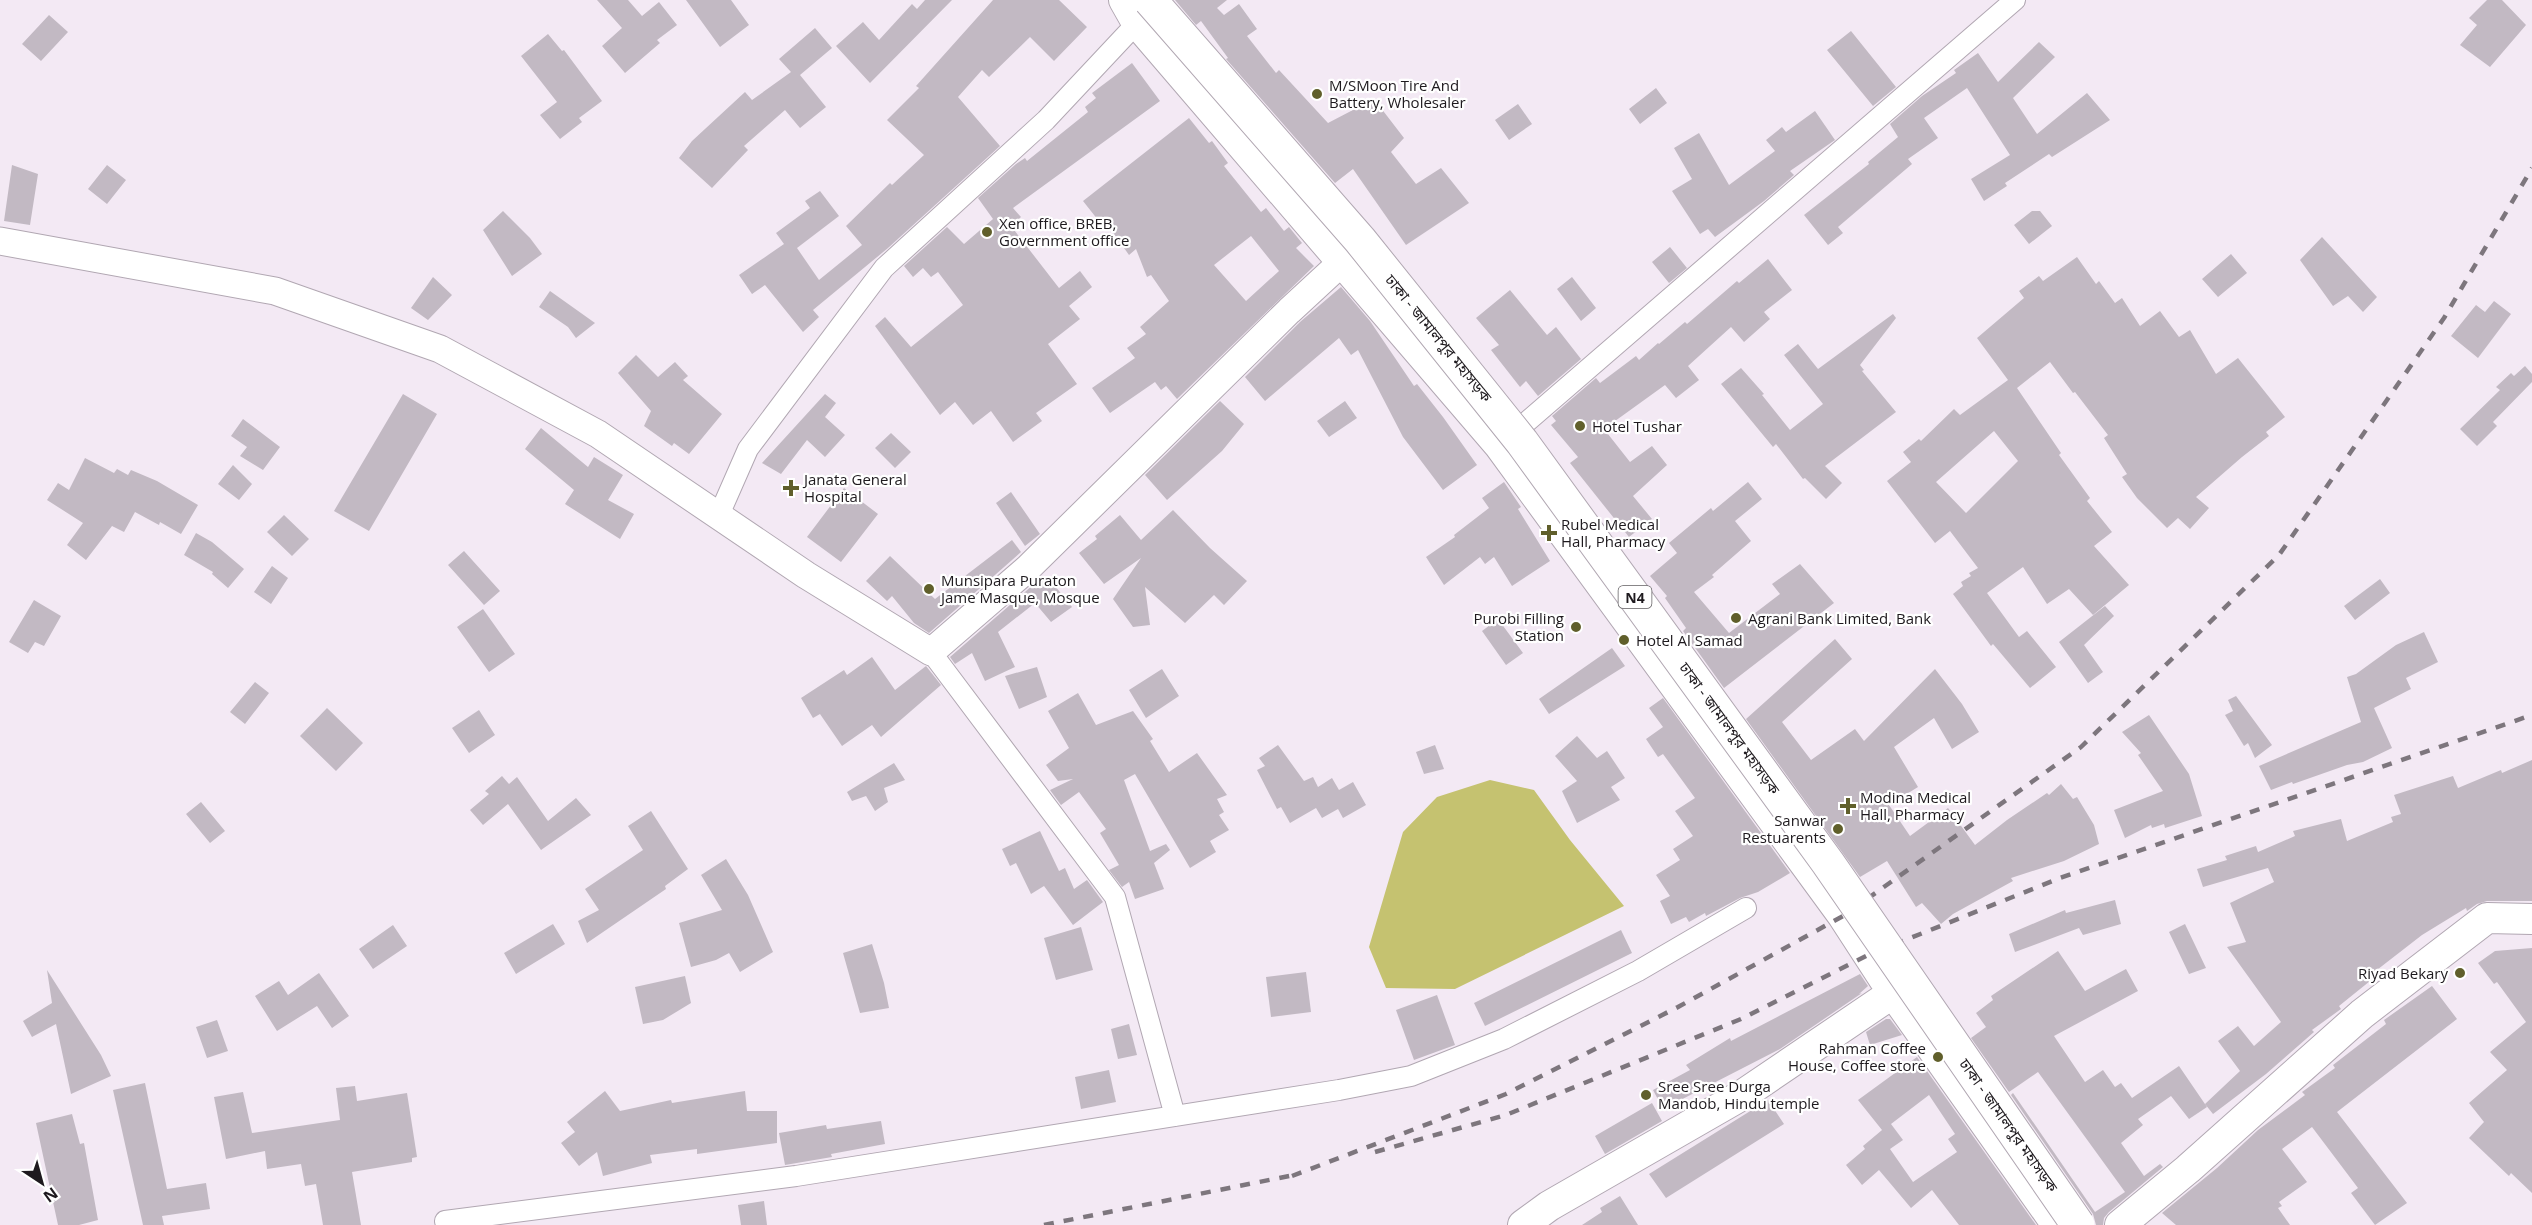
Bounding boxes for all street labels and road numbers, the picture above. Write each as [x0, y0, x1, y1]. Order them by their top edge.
street label: ঢাকা - জামালপুর মহাসড়ক [1381, 269, 1497, 407]
road number: N4 [1618, 586, 1652, 608]
street label: ঢাকা - জামালপুর মহাসড়ক [1675, 657, 1785, 799]
street label: ঢাকা - জামালপুর মহাসড়ক [1955, 1053, 2063, 1197]

